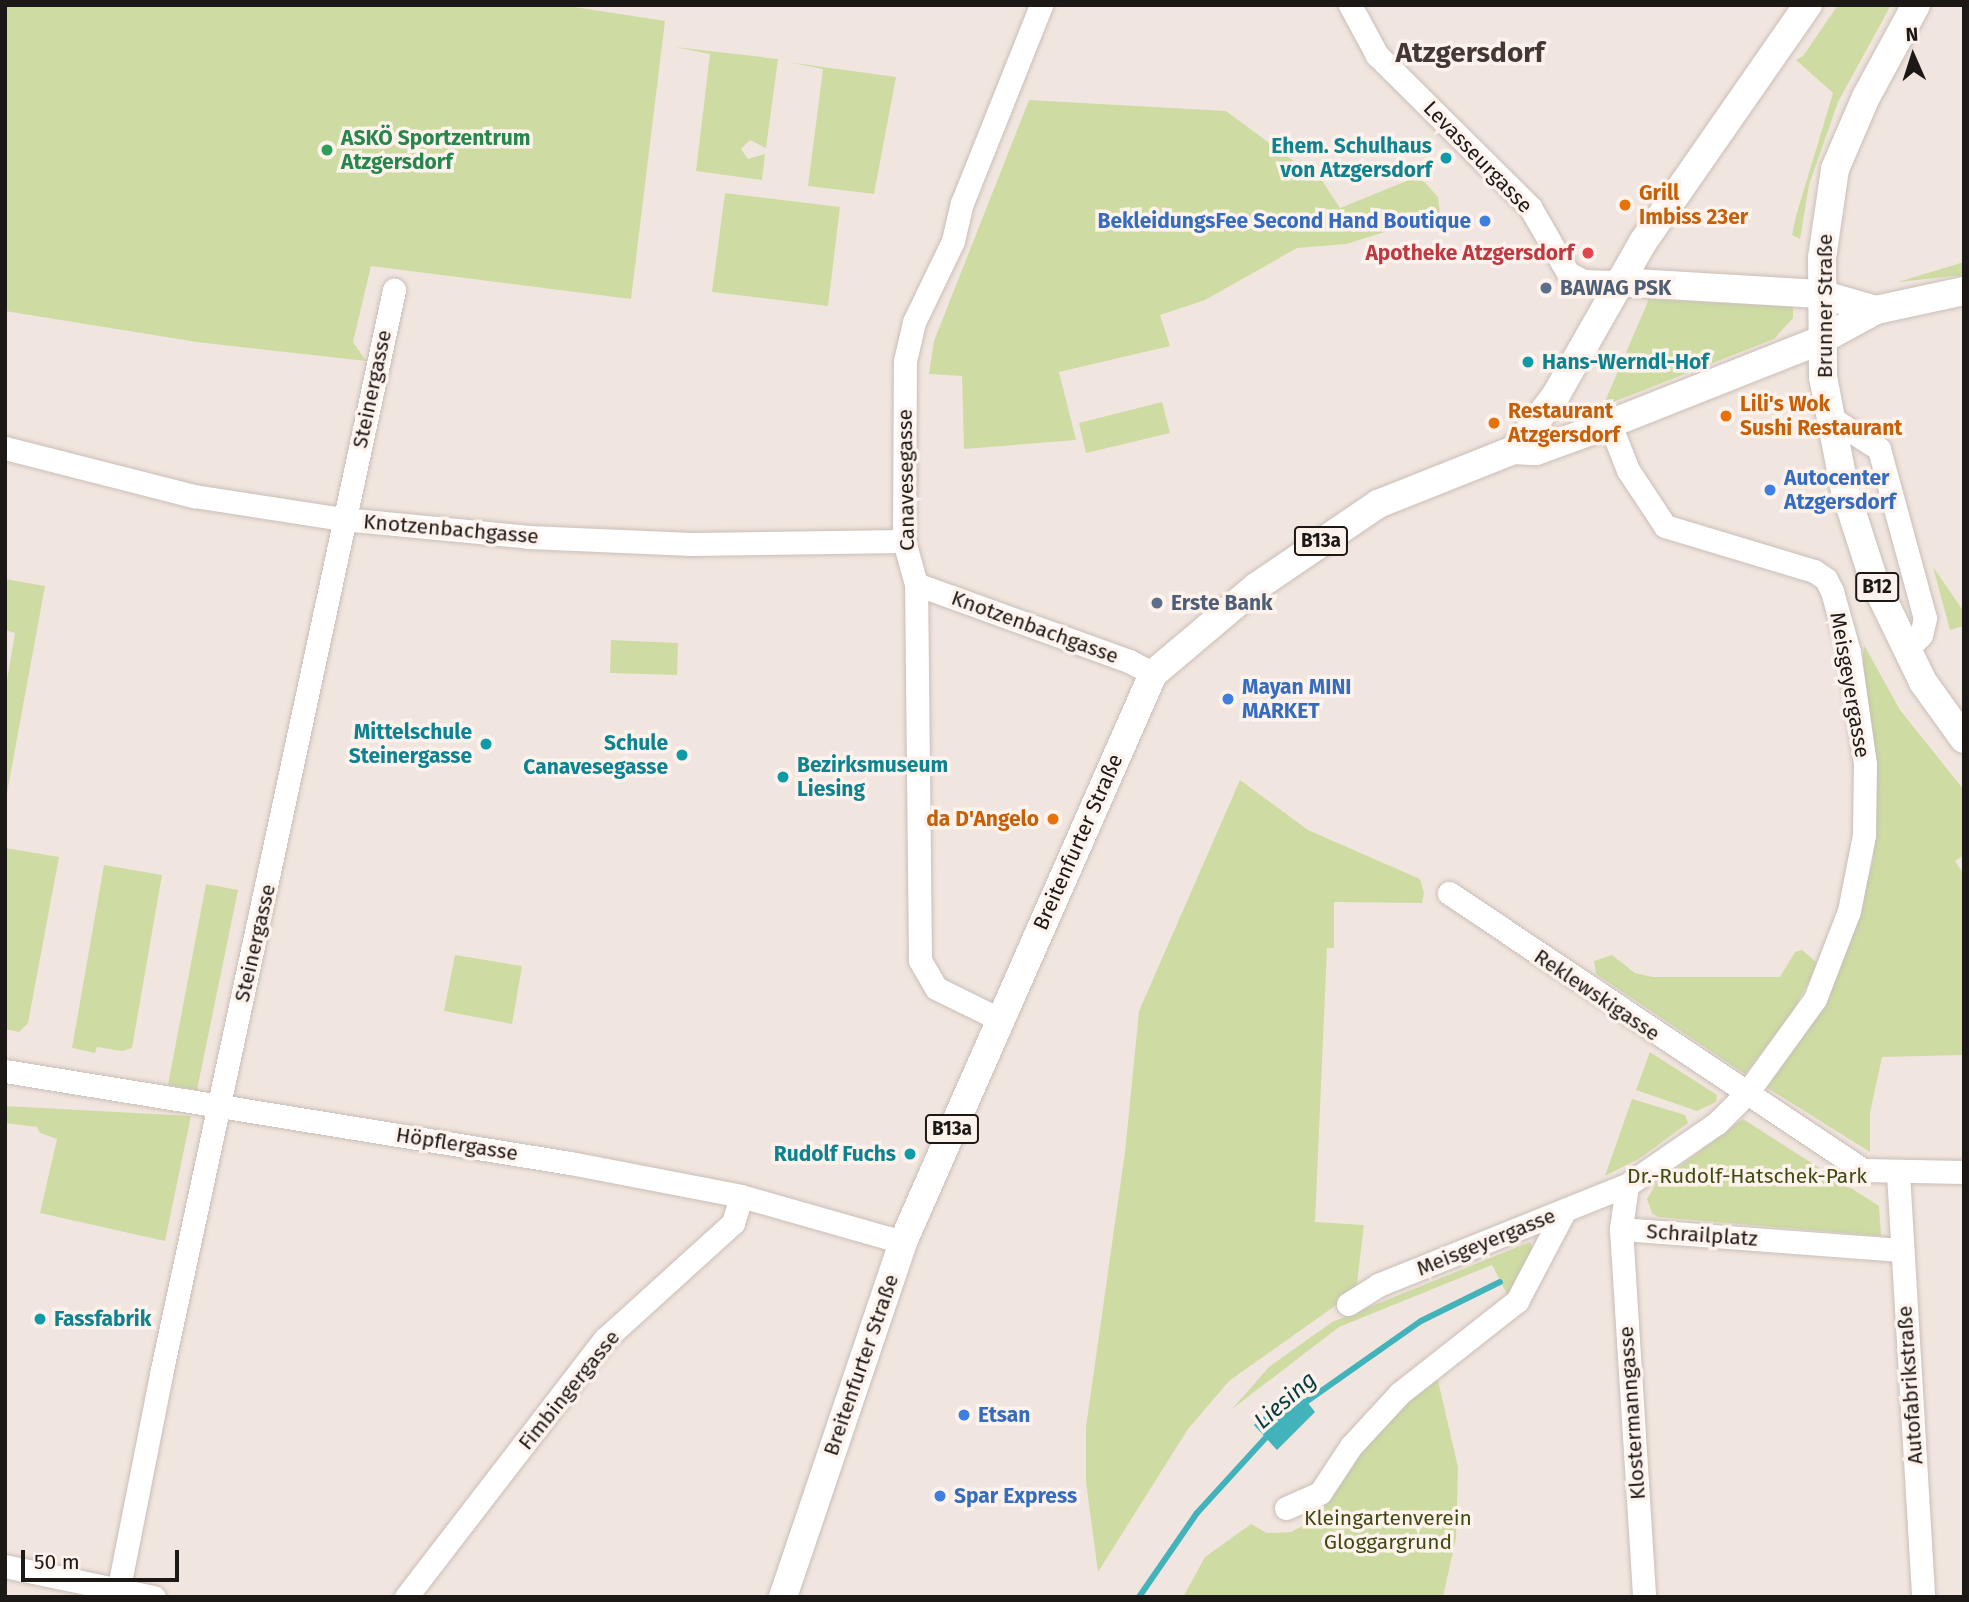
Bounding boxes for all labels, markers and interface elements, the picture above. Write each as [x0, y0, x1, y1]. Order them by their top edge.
north arrow [1878, 21, 1948, 91]
text: N [1905, 23, 1919, 46]
district label: Atzgersdorf [1396, 36, 1544, 70]
street label: Levasseurgasse [1418, 96, 1538, 218]
place label: ASKÖ Sportzentrum Atzgersdorf [341, 125, 531, 175]
place label: Ehem. Schulhaus von Atzgersdorf [1271, 133, 1432, 183]
marker: ASKÖ Sportzentrum Atzgersdorf [319, 142, 335, 158]
marker: Ehem. Schulhaus von Atzgersdorf [1438, 150, 1454, 166]
place label: Grill Imbiss 23er [1639, 180, 1748, 230]
marker: Grill Imbiss 23er [1617, 197, 1633, 213]
place label: BekleidungsFee Second Hand Boutique [1097, 208, 1471, 234]
marker: BekleidungsFee Second Hand Boutique [1477, 213, 1493, 229]
street label: Brunner Straße [1812, 234, 1838, 378]
place label: Apotheke Atzgersdorf [1365, 240, 1574, 266]
marker: Apotheke Atzgersdorf [1580, 245, 1596, 261]
place label: BAWAG PSK [1560, 275, 1671, 301]
marker: BAWAG PSK [1538, 280, 1554, 296]
street label: Steinergasse [347, 328, 397, 450]
place label: Hans-Werndl-Hof [1542, 349, 1709, 375]
marker: Hans-Werndl-Hof [1520, 354, 1536, 370]
place label: Lili's Wok Sushi Restaurant [1740, 391, 1902, 441]
place label: Restaurant Atzgersdorf [1508, 398, 1620, 448]
marker: Lili's Wok Sushi Restaurant [1718, 408, 1734, 424]
street label: Canavesegasse [892, 409, 920, 551]
marker: Restaurant Atzgersdorf [1486, 415, 1502, 431]
place label: Autocenter Atzgersdorf [1784, 465, 1896, 515]
marker: Autocenter Atzgersdorf [1762, 482, 1778, 498]
street label: Knotzenbachgasse [362, 509, 540, 549]
road number: B13a [1293, 526, 1349, 556]
road number: B12 [1854, 572, 1900, 602]
street label: Knotzenbachgasse [948, 585, 1122, 669]
place label: Erste Bank [1171, 590, 1273, 616]
marker: Erste Bank [1149, 595, 1165, 611]
street label: Meisgeyergasse [1825, 610, 1875, 760]
place label: Mayan MINI MARKET [1242, 674, 1351, 724]
marker: Mayan MINI MARKET [1220, 691, 1236, 707]
place label: Mittelschule Steinergasse [349, 719, 472, 769]
place label: Schule Canavesegasse [523, 730, 668, 780]
marker: Mittelschule Steinergasse [478, 736, 494, 752]
marker: Schule Canavesegasse [674, 747, 690, 763]
street label: Breitenfurter Straße [1028, 750, 1128, 934]
place label: Bezirksmuseum Liesing [797, 752, 948, 802]
marker: Bezirksmuseum Liesing [775, 769, 791, 785]
place label: da D'Angelo [926, 806, 1039, 832]
marker: da D'Angelo [1045, 811, 1061, 827]
street label: Steinergasse [229, 882, 281, 1004]
street label: Reklewskigasse [1529, 944, 1665, 1046]
road number: B13a [924, 1114, 980, 1144]
street label: Höpflergasse [394, 1122, 520, 1166]
place label: Rudolf Fuchs [774, 1141, 896, 1167]
marker: Rudolf Fuchs [902, 1146, 918, 1162]
park label: Dr.-Rudolf-Hatschek-Park [1627, 1163, 1867, 1189]
street label: Meisgeyergasse [1413, 1203, 1559, 1281]
street label: Schrailplatz [1646, 1219, 1758, 1251]
street label: Breitenfurter Straße [818, 1271, 904, 1459]
street label: Autofabrikstraße [1892, 1305, 1928, 1465]
place label: Fassfabrik [54, 1306, 151, 1332]
marker: Fassfabrik [32, 1311, 48, 1327]
street label: Fimbingergasse [513, 1325, 625, 1455]
street label: Klostermanngasse [1613, 1325, 1651, 1501]
water label: Liesing [1248, 1366, 1322, 1434]
place label: Etsan [978, 1402, 1030, 1428]
marker: Etsan [956, 1407, 972, 1423]
place label: Spar Express [954, 1483, 1077, 1509]
marker: Spar Express [932, 1488, 948, 1504]
park label: Kleingartenverein Gloggargrund [1304, 1505, 1472, 1555]
scale bar [24, 1536, 182, 1580]
text: 50 m [34, 1549, 80, 1575]

